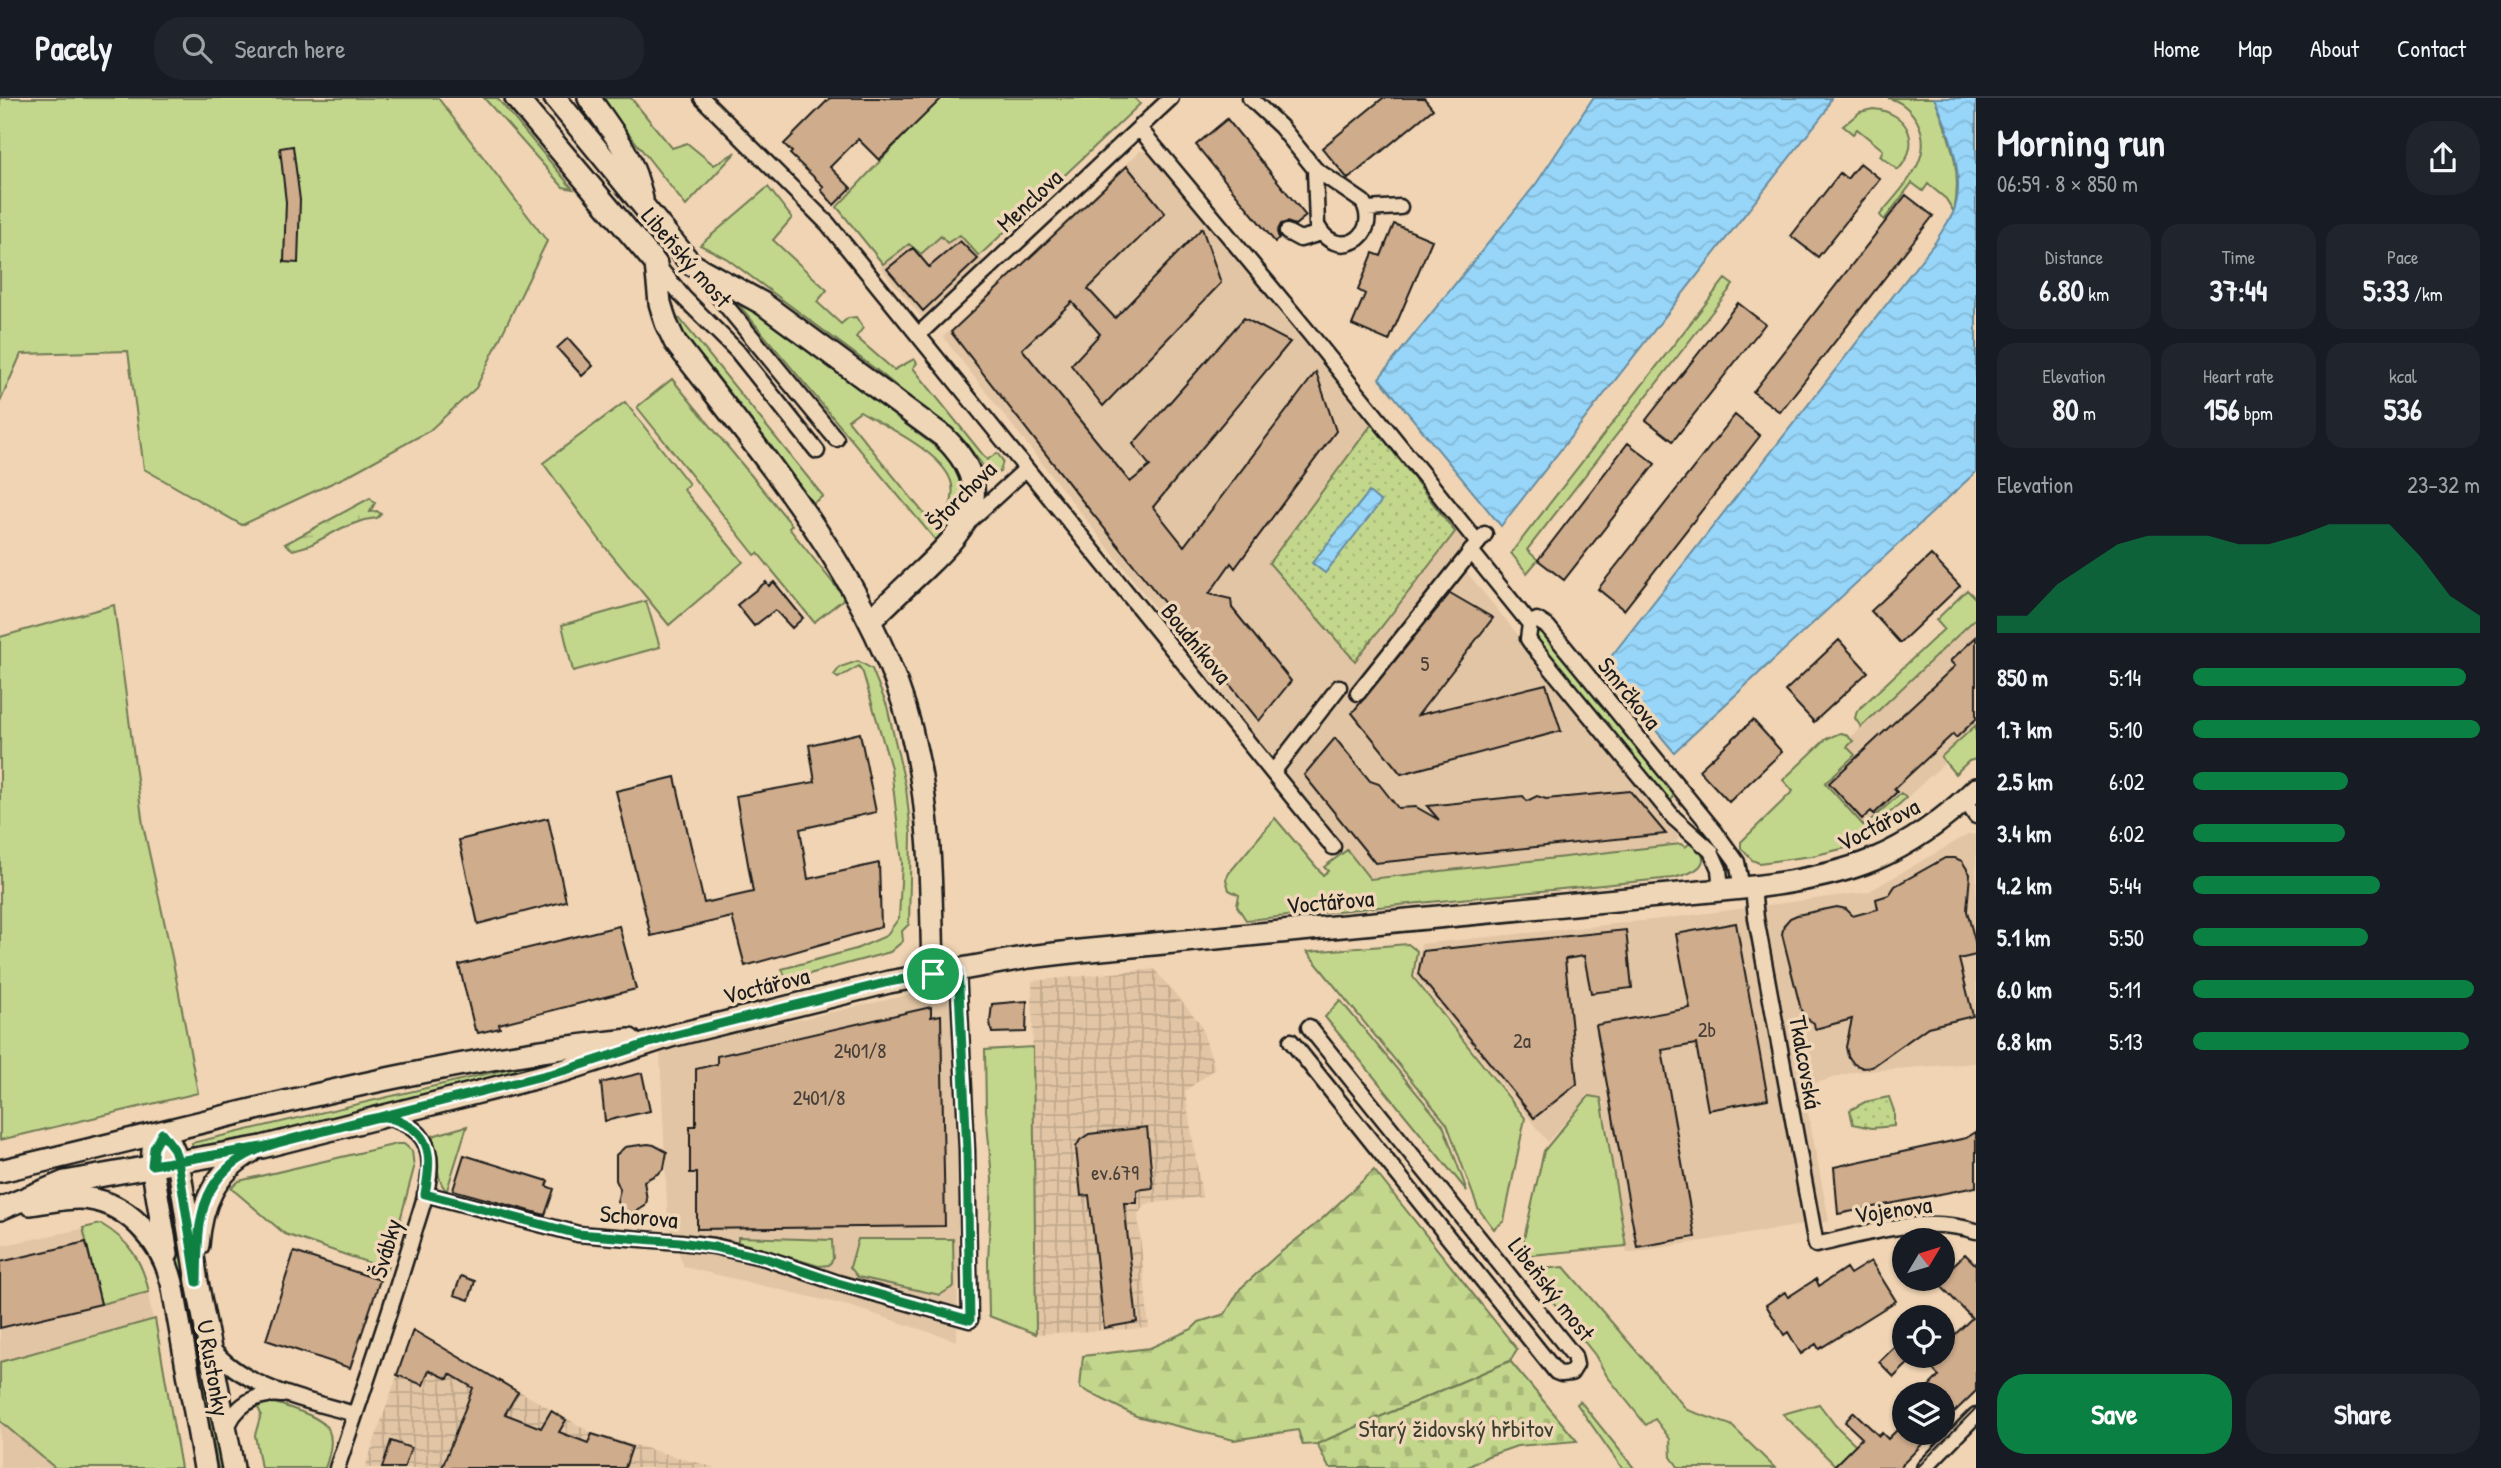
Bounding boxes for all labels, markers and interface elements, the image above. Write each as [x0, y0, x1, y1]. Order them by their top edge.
search box [154, 17, 644, 80]
text: Pacely [35, 26, 112, 70]
icon: search [178, 29, 216, 67]
text: Search here [234, 31, 346, 66]
text: Home [2153, 32, 2200, 64]
text: Map [2238, 32, 2272, 64]
text: About [2310, 32, 2359, 64]
text: Contact [2397, 32, 2466, 64]
text: Morning run [1997, 116, 2165, 168]
button: share [2406, 121, 2480, 195]
street label: Menclova [989, 161, 1069, 239]
text: 06:59 · 8 × 850 m [1997, 168, 2138, 199]
street label: Libeňský most [635, 200, 740, 314]
text: Distance [2045, 244, 2103, 270]
text: Time [2222, 244, 2255, 270]
text: Pace [2387, 244, 2419, 270]
text: 6.80 [2039, 270, 2084, 310]
text: 37:44 [2210, 270, 2267, 310]
text: 5:33 [2363, 270, 2409, 310]
text: km [2084, 281, 2109, 307]
text: /km [2409, 281, 2443, 307]
text: Elevation [2043, 363, 2106, 389]
text: Heart rate [2203, 363, 2274, 389]
text: kcal [2389, 363, 2417, 389]
text: 80 [2052, 389, 2079, 429]
text: 156 [2204, 389, 2240, 429]
text: 536 [2384, 389, 2422, 429]
text: m [2079, 400, 2096, 426]
text: bpm [2240, 400, 2273, 426]
street label: Štorchova [919, 453, 1003, 537]
text: Elevation [1997, 469, 2073, 500]
text: 23–32 m [2407, 469, 2480, 500]
street label: Boudníkova [1154, 596, 1240, 690]
house number: 5 [1421, 649, 1430, 678]
street label: Smrčkova [1591, 650, 1669, 736]
text: 850 m [1997, 662, 2048, 693]
text: 5:14 [2109, 662, 2141, 693]
text: 1.7 km [1997, 714, 2052, 745]
text: 5:10 [2109, 714, 2143, 745]
text: 2.5 km [1997, 766, 2053, 797]
text: 6:02 [2109, 766, 2145, 797]
street label: Voctářova [1832, 790, 1924, 858]
text: 3.4 km [1997, 818, 2051, 849]
text: 6:02 [2109, 818, 2145, 849]
text: 4.2 km [1997, 870, 2052, 901]
text: 5:44 [2109, 870, 2141, 901]
street label: Voctářova [1285, 881, 1375, 921]
text: 5.1 km [1997, 922, 2050, 953]
text: 5:50 [2109, 922, 2144, 953]
pin [903, 944, 963, 1004]
icon: arrive [914, 955, 952, 993]
street label: Voctářova [719, 959, 813, 1011]
text: 6.0 km [1997, 974, 2052, 1005]
text: 5:11 [2109, 974, 2141, 1005]
street label: Tkalcovská [1782, 1013, 1830, 1111]
house number: 2b [1698, 1015, 1716, 1044]
house number: 2a [1513, 1026, 1531, 1055]
text: 6.8 km [1997, 1026, 2052, 1057]
text: 5:13 [2109, 1026, 2143, 1057]
house number: 2401/8 [834, 1036, 886, 1065]
house number: 2401/8 [793, 1083, 845, 1112]
house number: ev.679 [1091, 1158, 1139, 1187]
street label: Vojenova [1852, 1188, 1934, 1230]
street label: Schorova [599, 1197, 679, 1235]
street label: Švábky [361, 1215, 409, 1281]
north arrow [1892, 1228, 1955, 1292]
map controls [1892, 1228, 1955, 1445]
street label: Libeňský most [1502, 1231, 1603, 1348]
button: locate [1892, 1305, 1955, 1368]
street label: U Rustonky [190, 1317, 238, 1419]
button: Save [1997, 1374, 2232, 1454]
button: Share [2246, 1374, 2480, 1454]
button: layers [1892, 1382, 1955, 1445]
park label: Starý židovský hřbitov [1359, 1412, 1554, 1444]

